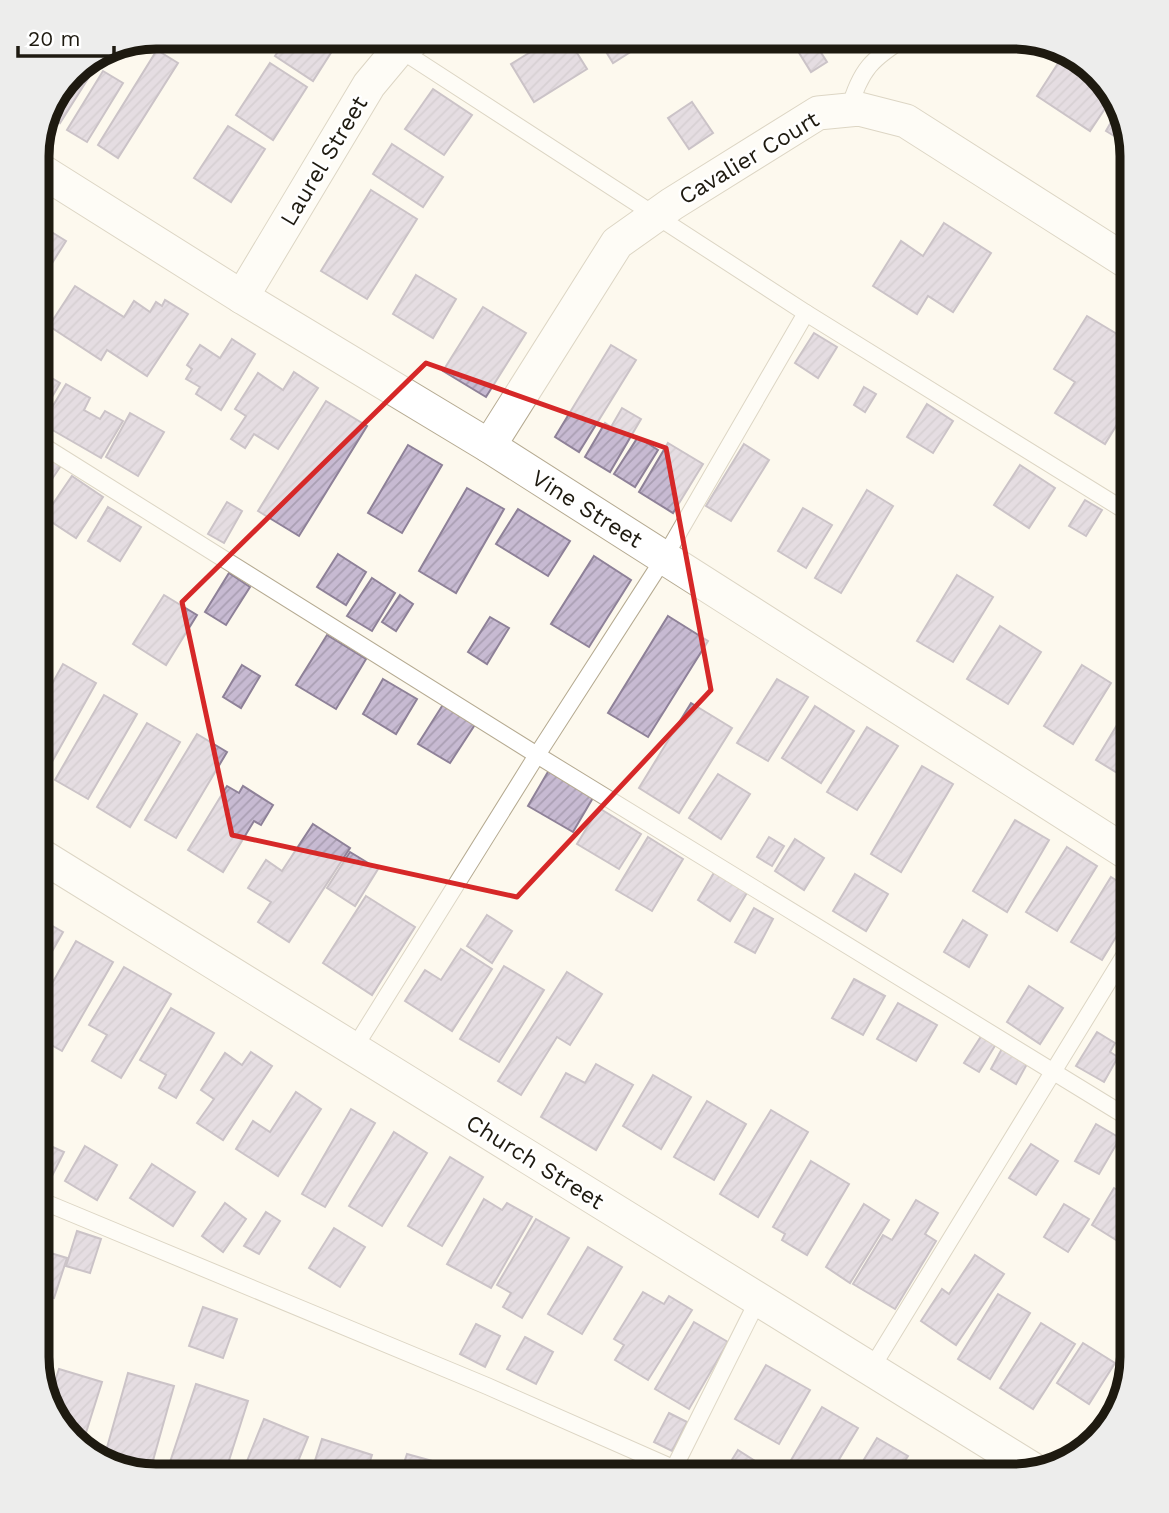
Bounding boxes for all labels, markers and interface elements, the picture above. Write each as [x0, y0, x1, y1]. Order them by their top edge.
scale bar [18, 14, 114, 58]
text: 20 m [28, 26, 80, 51]
street label: Laurel Street [275, 91, 373, 231]
street label: Cavalier Court [674, 105, 824, 210]
street label: Vine Street [527, 464, 648, 554]
street label: Church Street [461, 1109, 609, 1215]

